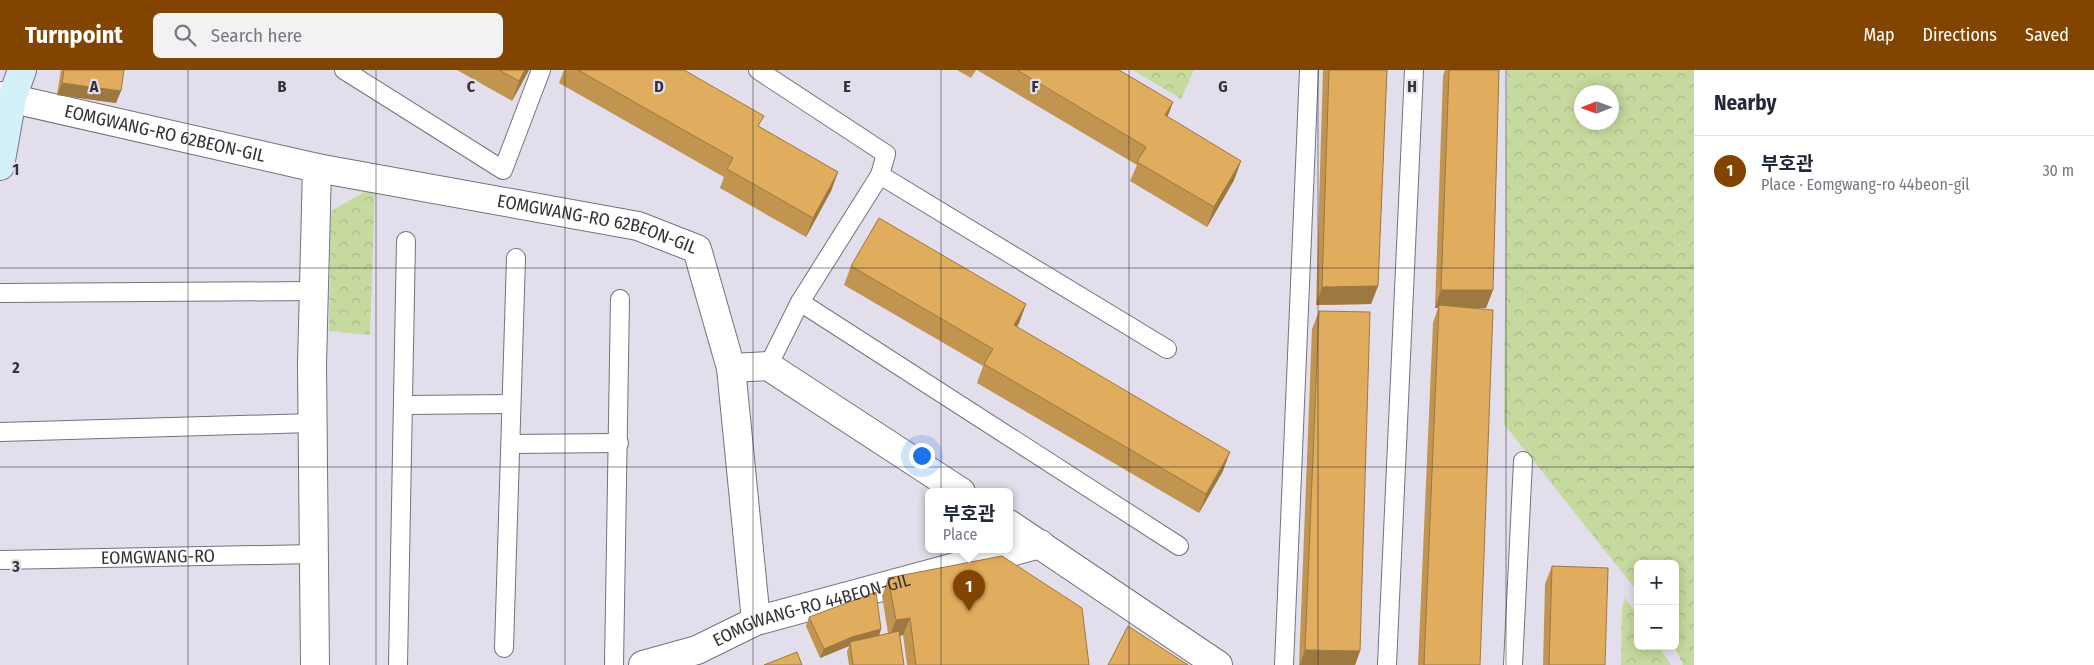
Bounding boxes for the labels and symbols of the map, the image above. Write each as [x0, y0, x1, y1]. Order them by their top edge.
text: A [89, 77, 99, 96]
text: B [278, 77, 287, 96]
text: C [467, 77, 476, 96]
text: D [654, 77, 664, 96]
text: E [843, 77, 851, 96]
text: F [1031, 77, 1039, 96]
text: G [1218, 77, 1228, 96]
text: H [1407, 77, 1417, 96]
north arrow [1574, 85, 1619, 130]
street label: EOMGWANG-RO 62BEON-GIL [62, 100, 267, 167]
text: 1 [13, 160, 19, 179]
street label: EOMGWANG-RO 62BEON-GIL [495, 190, 700, 259]
text: 2 [11, 358, 20, 377]
your location [909, 443, 935, 469]
street label: EOMGWANG-RO [101, 545, 215, 569]
text: 3 [11, 557, 20, 576]
street label: EOMGWANG-RO 44BEON-GIL [709, 569, 913, 651]
pin: 1 [953, 570, 985, 611]

